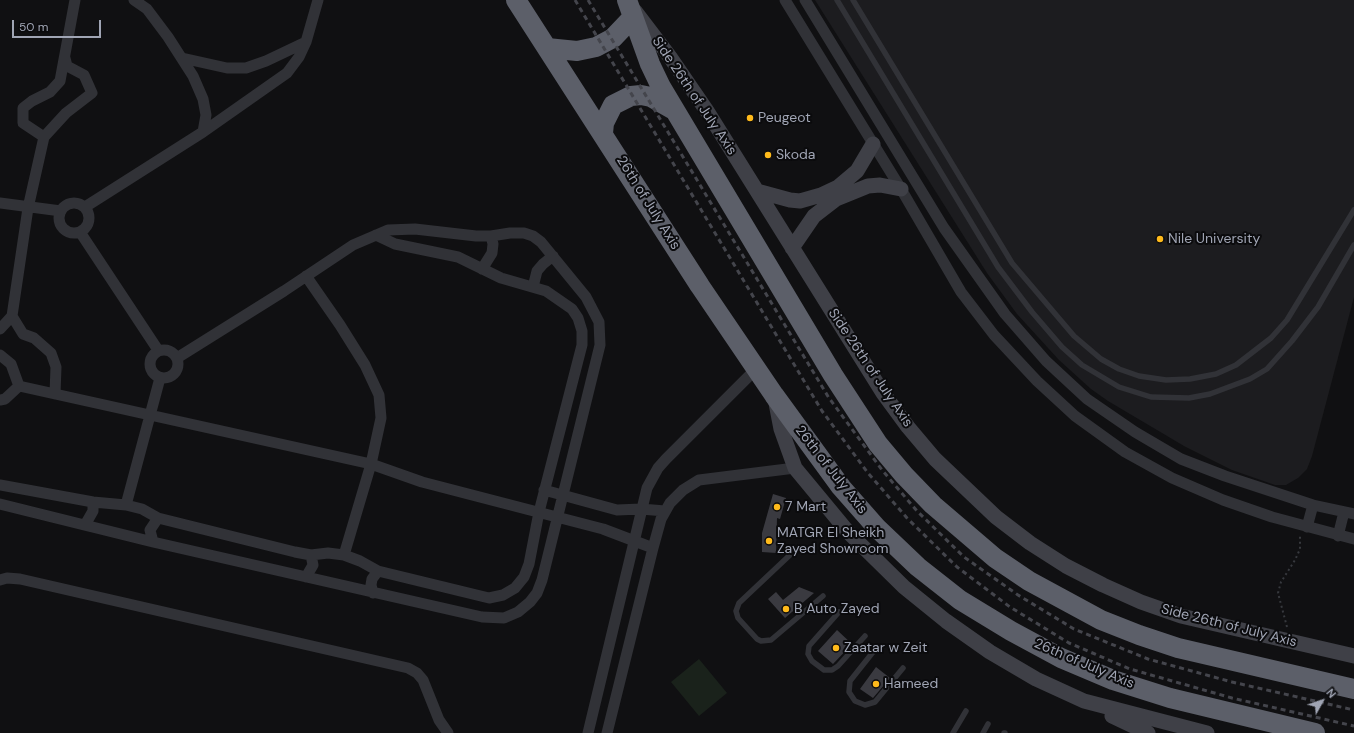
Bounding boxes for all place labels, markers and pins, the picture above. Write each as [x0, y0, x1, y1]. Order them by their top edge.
place label: Peugeot [758, 110, 811, 126]
marker: Peugeot [745, 113, 755, 123]
place label: Skoda [776, 147, 815, 163]
marker: Skoda [763, 150, 773, 160]
place label: Nile University [1168, 231, 1260, 247]
marker: Nile University [1155, 234, 1165, 244]
place label: 7 Mart [785, 499, 826, 515]
marker: 7 Mart [772, 502, 782, 512]
place label: MATGR El Sheikh Zayed Showroom [777, 525, 888, 558]
marker: MATGR El Sheikh Zayed Showroom [764, 536, 774, 546]
place label: B Auto Zayed [794, 601, 879, 617]
marker: B Auto Zayed [781, 604, 791, 614]
place label: Zaatar w Zeit [844, 640, 927, 656]
marker: Zaatar w Zeit [831, 643, 841, 653]
place label: Hameed [884, 676, 938, 692]
marker: Hameed [871, 679, 881, 689]

